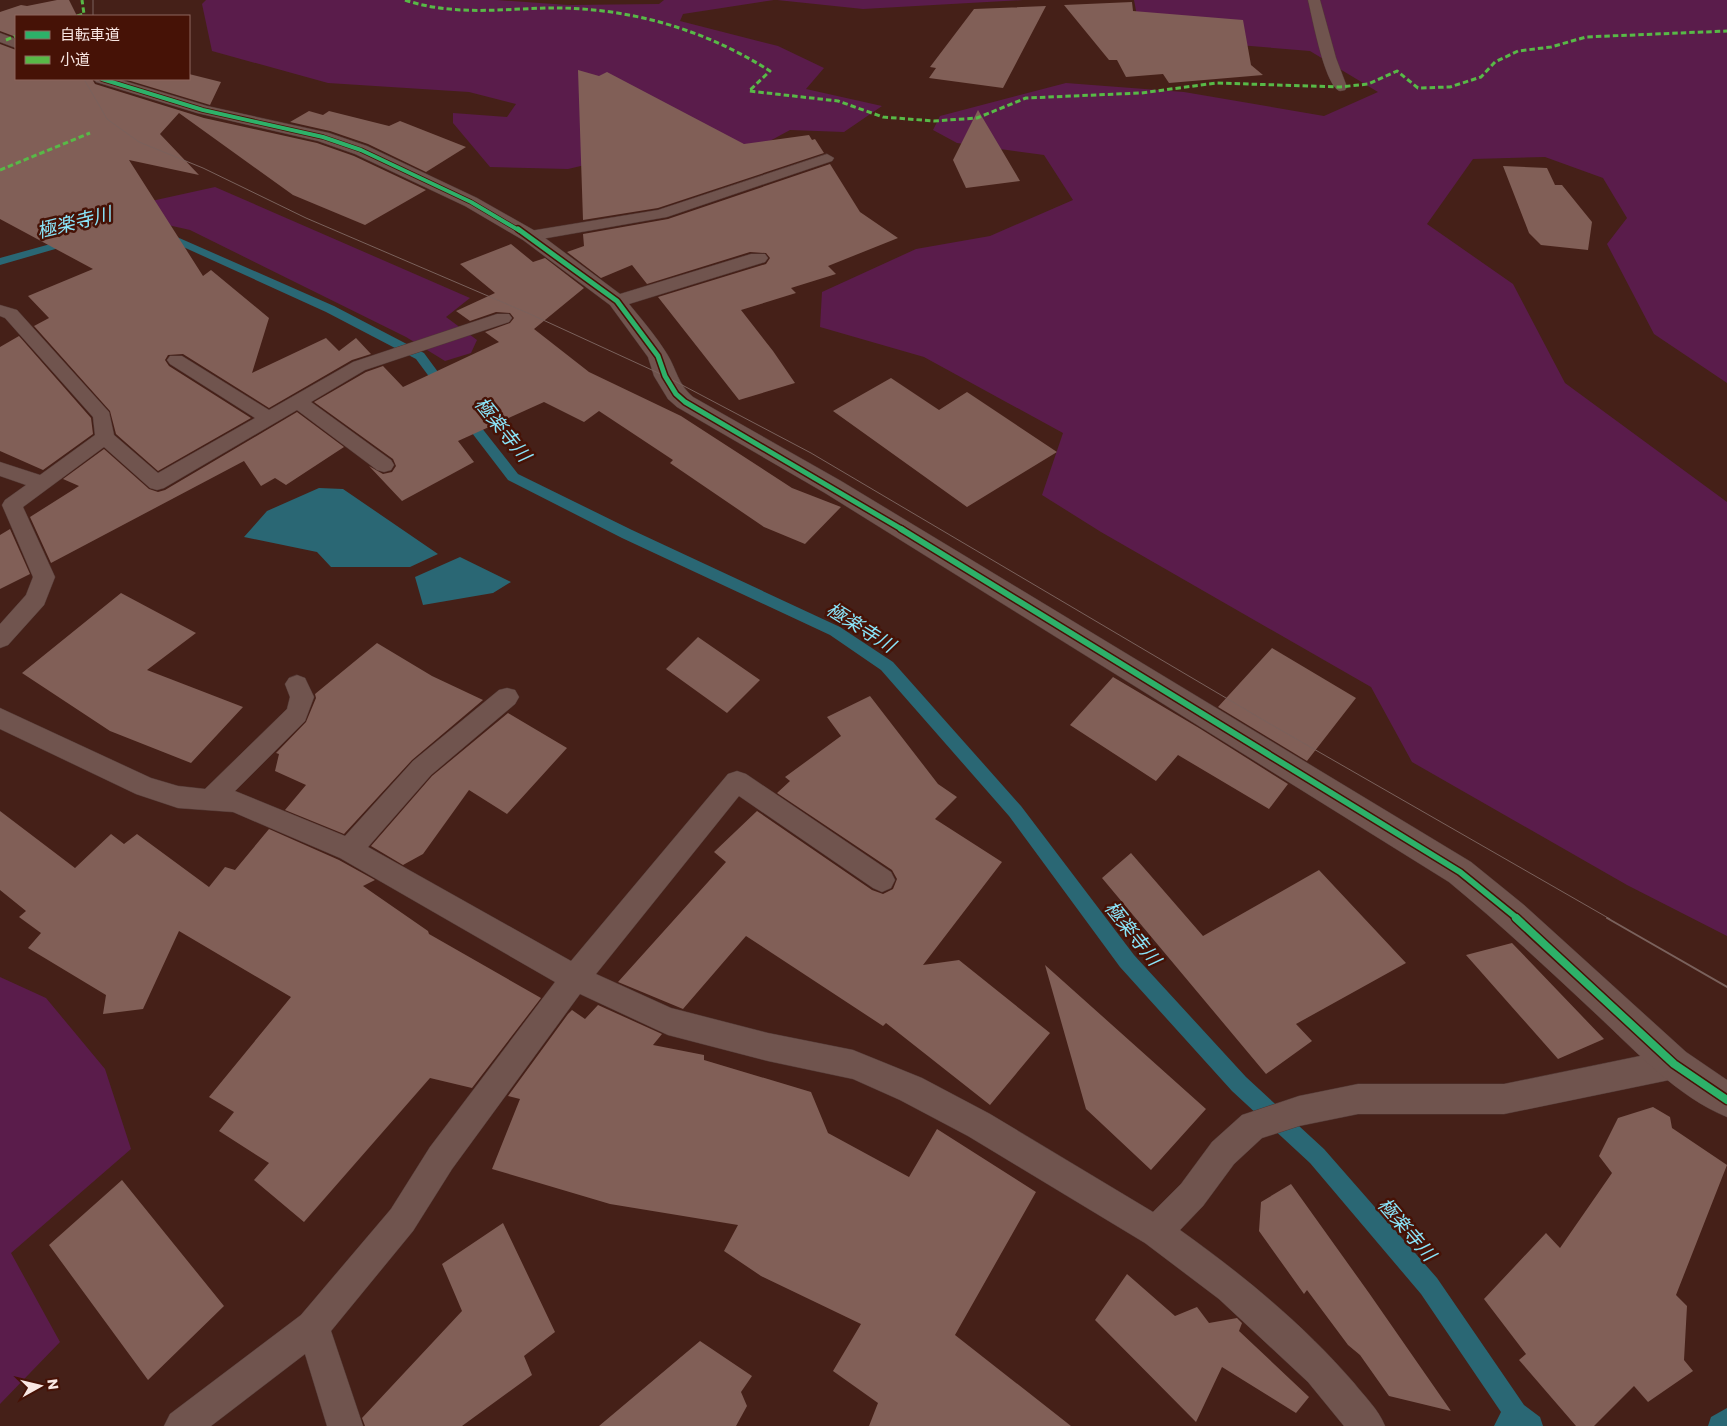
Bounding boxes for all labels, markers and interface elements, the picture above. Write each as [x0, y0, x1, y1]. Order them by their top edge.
legend [15, 15, 190, 80]
text: 自転車道 [60, 24, 120, 45]
text: 小道 [60, 49, 90, 70]
water label: 極楽寺川 [34, 200, 116, 245]
water label: 極楽寺川 [468, 391, 538, 469]
water label: 極楽寺川 [821, 596, 902, 660]
water label: 極楽寺川 [1098, 895, 1168, 973]
water label: 極楽寺川 [1371, 1192, 1443, 1268]
north arrow [15, 1361, 65, 1411]
text: N [42, 1378, 64, 1391]

